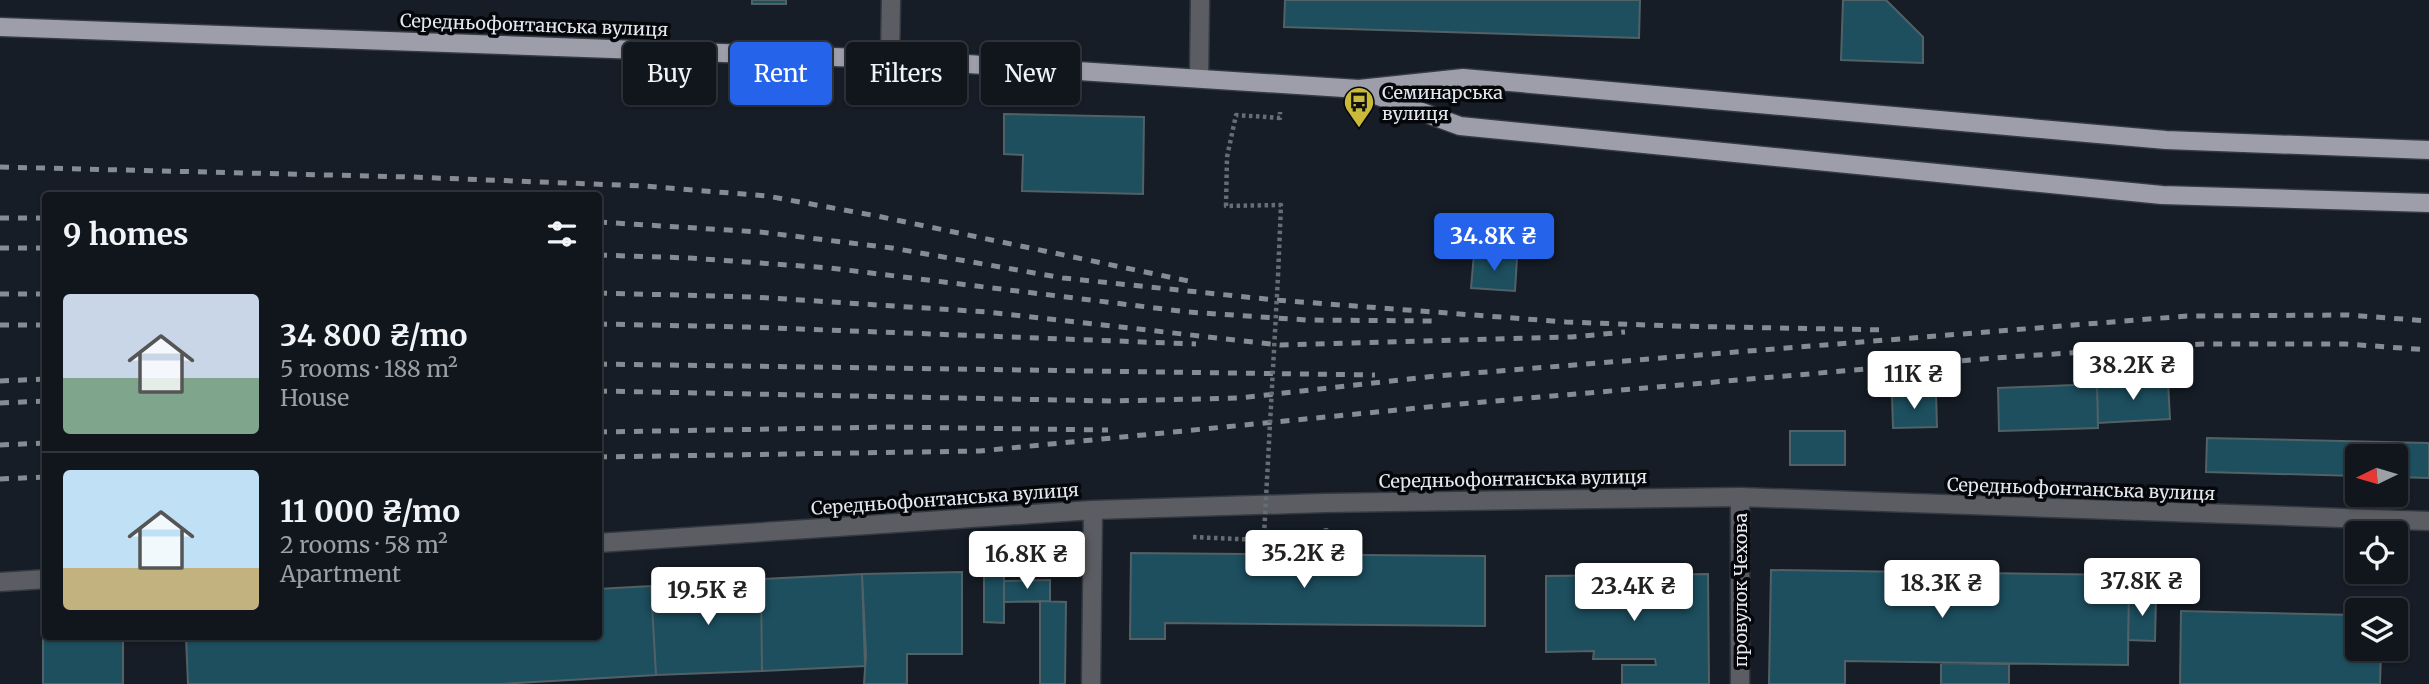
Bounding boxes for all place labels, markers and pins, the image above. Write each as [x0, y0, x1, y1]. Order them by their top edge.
place label: Семинарська вулиця [1382, 81, 1503, 125]
bus stop icon: Семинарська вулиця [1342, 85, 1376, 129]
pin: 34.8K ₴ [1429, 214, 1559, 273]
pin: 38.2K ₴ [2068, 342, 2198, 402]
pin: 11K ₴ [1865, 352, 1963, 411]
pin: 35.2K ₴ [1239, 530, 1369, 590]
pin: 16.8K ₴ [962, 532, 1092, 591]
pin: 37.8K ₴ [2077, 558, 2207, 618]
pin: 18.3K ₴ [1877, 560, 2007, 620]
pin: 23.4K ₴ [1569, 564, 1699, 623]
pin: 19.5K ₴ [643, 568, 773, 627]

